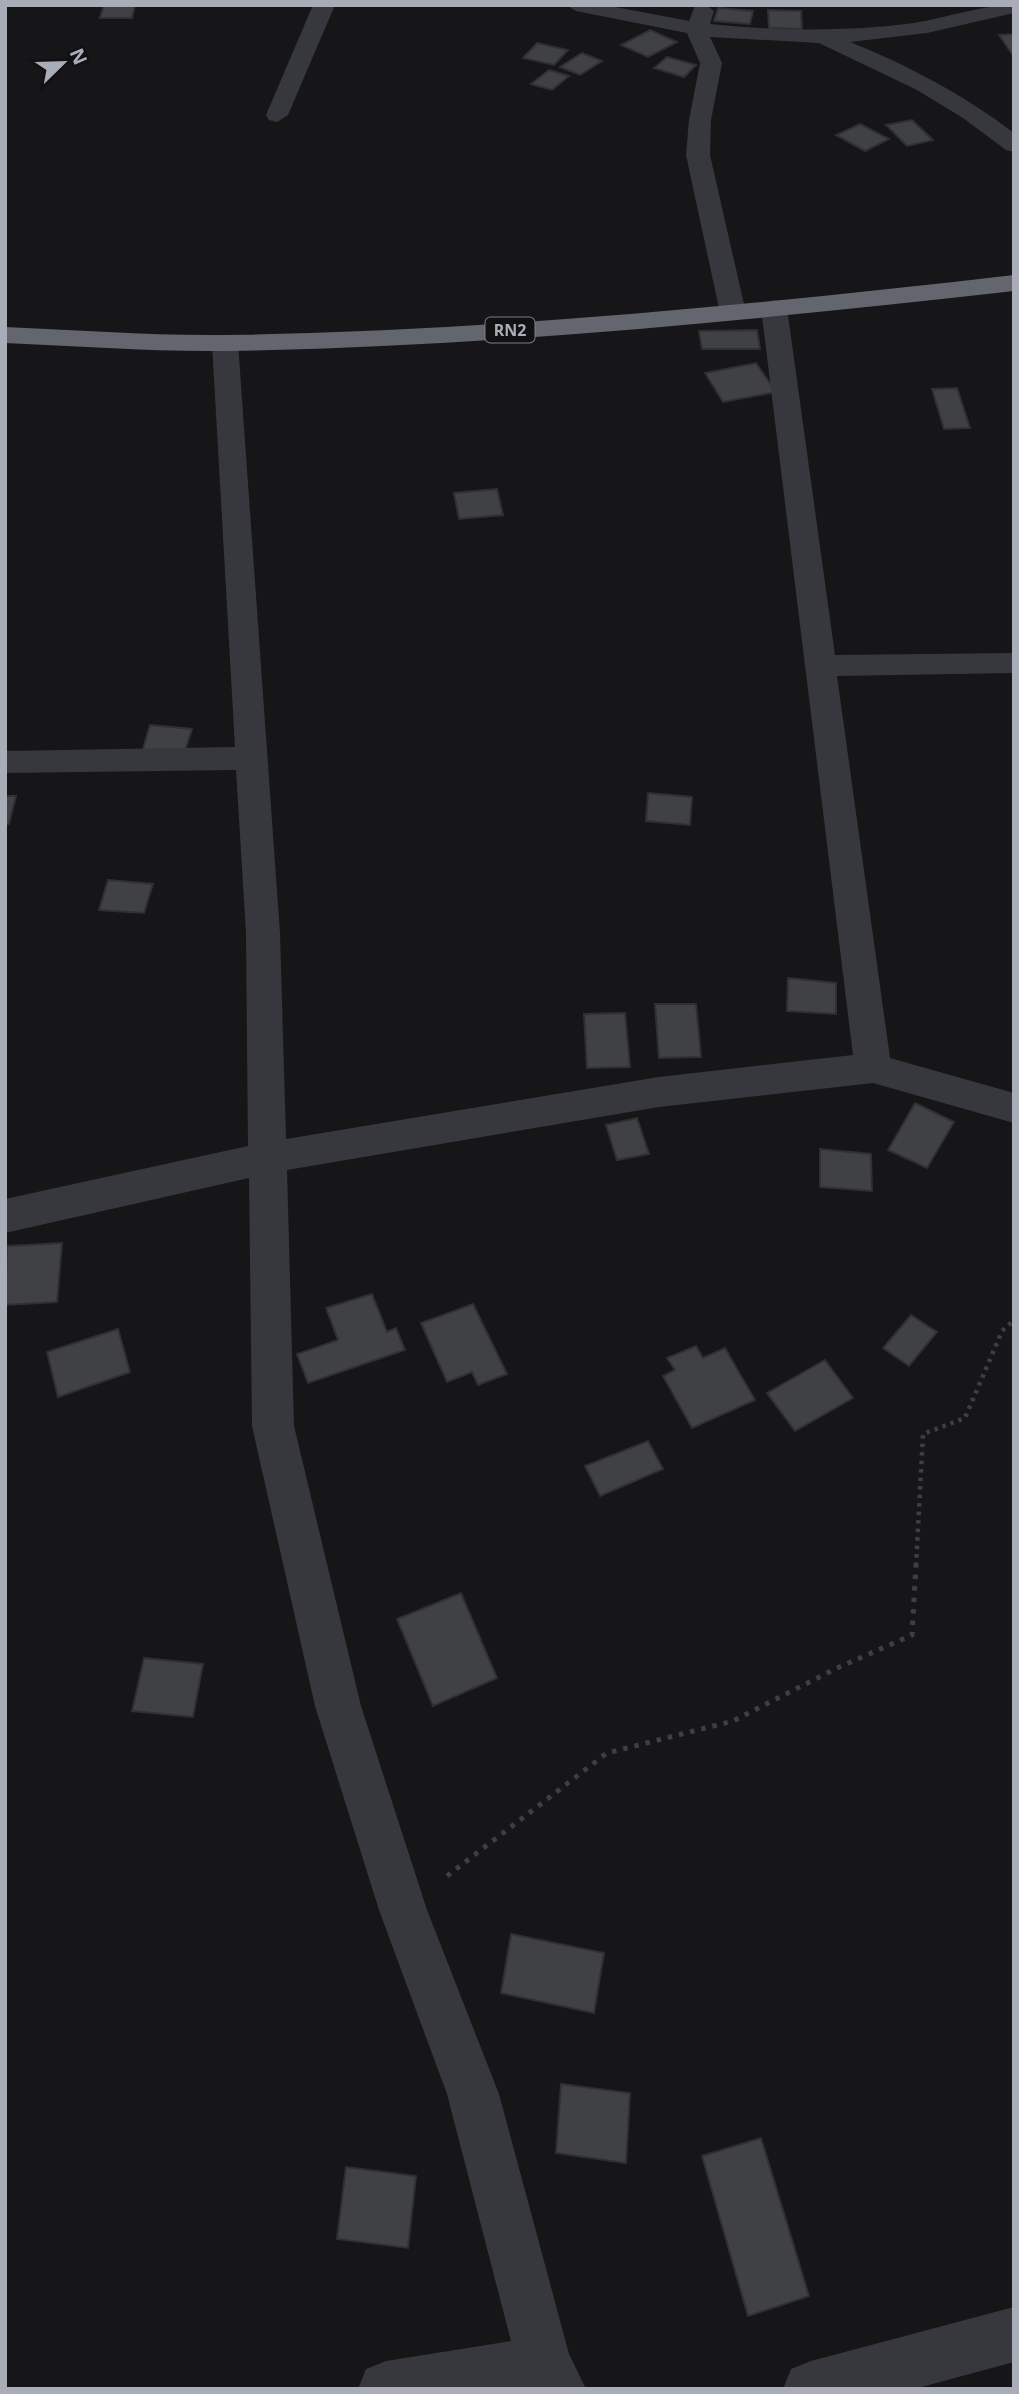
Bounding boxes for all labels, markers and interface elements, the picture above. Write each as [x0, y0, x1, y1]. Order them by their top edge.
north arrow [28, 28, 98, 98]
text: N [64, 44, 94, 69]
road number: RN2 [486, 318, 534, 342]

